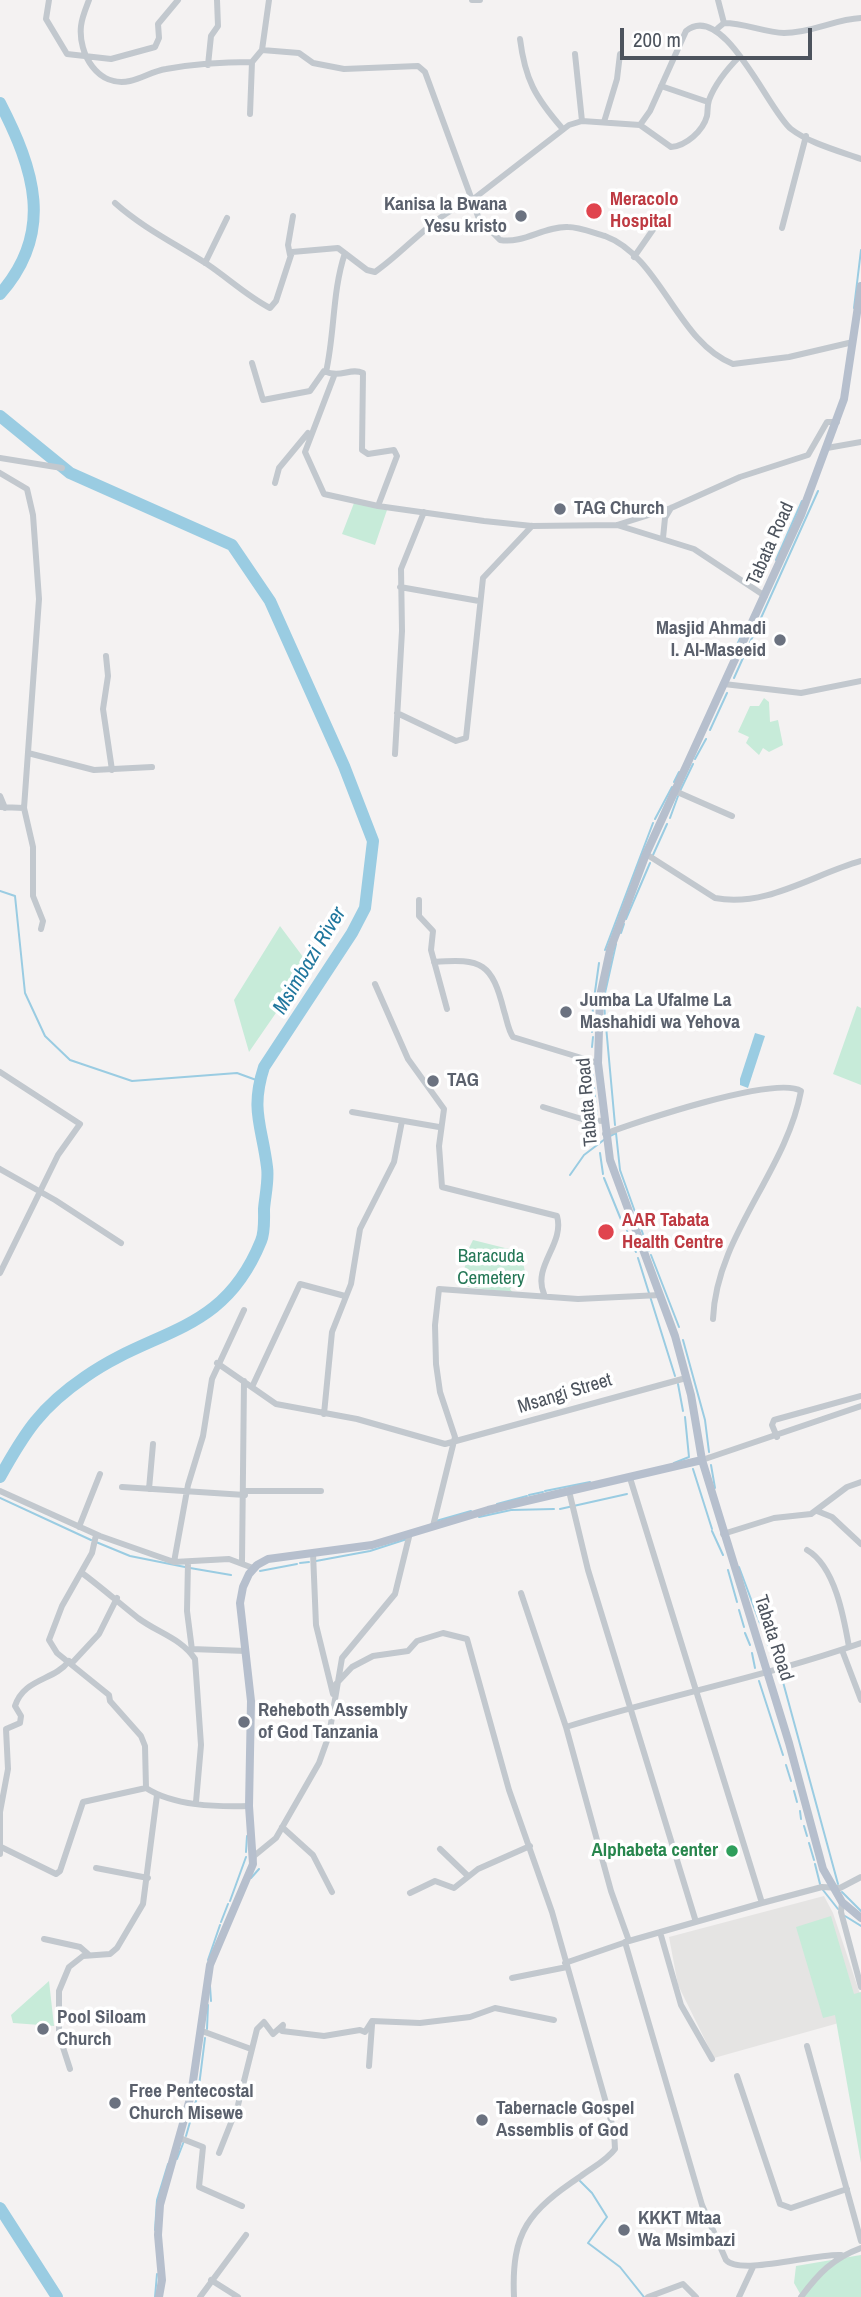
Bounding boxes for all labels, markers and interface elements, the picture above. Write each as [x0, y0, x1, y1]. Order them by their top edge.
scale bar [623, 14, 816, 58]
text: 200 m [633, 25, 681, 54]
place label: Meracolo Hospital [610, 189, 678, 233]
place label: Kanisa la Bwana Yesu kristo [384, 194, 507, 238]
marker: Meracolo Hospital [584, 201, 604, 221]
marker: Kanisa la Bwana Yesu kristo [513, 208, 529, 224]
place label: TAG Church [574, 498, 665, 520]
street label: Tabata Road [743, 499, 799, 589]
marker: TAG Church [552, 501, 568, 517]
place label: Masjid Ahmadi I. Al-Maseeid [656, 618, 766, 662]
marker: Masjid Ahmadi I. Al-Maseeid [772, 632, 788, 648]
water label: Msimbazi River [268, 903, 352, 1019]
place label: Jumba La Ufalme La Mashahidi wa Yehova [580, 990, 740, 1034]
marker: Jumba La Ufalme La Mashahidi wa Yehova [558, 1004, 574, 1020]
street label: Tabata Road [573, 1057, 603, 1147]
place label: TAG [447, 1070, 479, 1092]
marker: TAG [425, 1073, 441, 1089]
place label: AAR Tabata Health Centre [622, 1210, 723, 1254]
marker: AAR Tabata Health Centre [596, 1222, 616, 1242]
park label: Baracuda Cemetery [457, 1246, 525, 1290]
street label: Msangi Street [515, 1369, 615, 1419]
street label: Tabata Road [748, 1592, 798, 1684]
place label: Reheboth Assembly of God Tanzania [258, 1700, 408, 1744]
marker: Reheboth Assembly of God Tanzania [236, 1714, 252, 1730]
place label: Alphabeta center [592, 1840, 718, 1862]
marker: Alphabeta center [724, 1843, 740, 1859]
place label: Pool Siloam Church [57, 2007, 146, 2051]
marker: Pool Siloam Church [35, 2021, 51, 2037]
place label: Free Pentecostal Church Misewe [129, 2081, 254, 2125]
marker: Free Pentecostal Church Misewe [107, 2095, 123, 2111]
place label: Tabernacle Gospel Assemblis of God [496, 2098, 634, 2142]
marker: Tabernacle Gospel Assemblis of God [474, 2112, 490, 2128]
place label: KKKT Mtaa Wa Msimbazi [638, 2208, 735, 2252]
marker: KKKT Mtaa Wa Msimbazi [616, 2222, 632, 2238]

